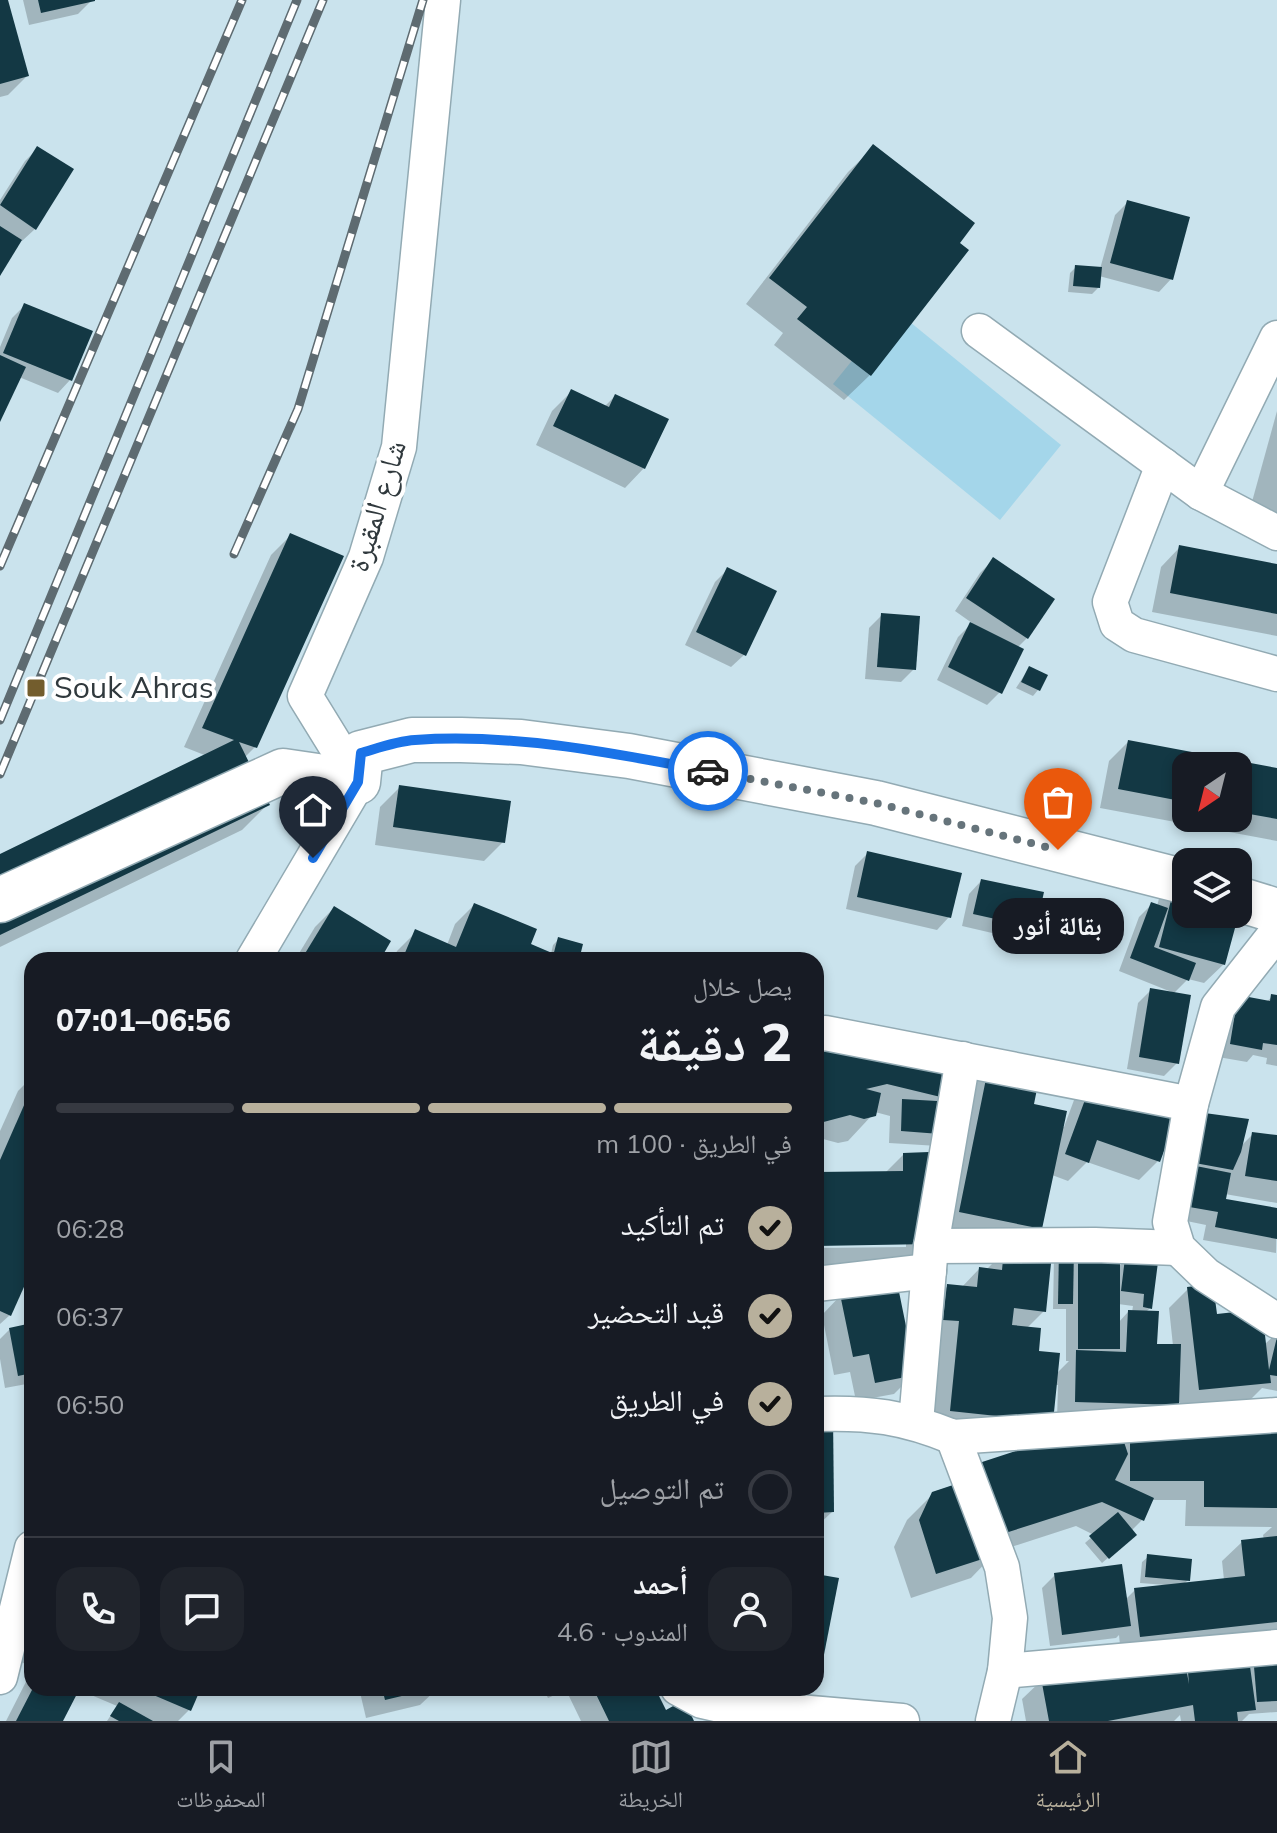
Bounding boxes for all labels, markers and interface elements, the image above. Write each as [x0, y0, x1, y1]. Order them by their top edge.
street label: شارع المقبرة [338, 435, 415, 576]
place label: Souk Ahras [54, 668, 214, 706]
marker: Souk Ahras [25, 677, 47, 699]
courier [668, 731, 748, 811]
icon: car [686, 749, 730, 793]
north arrow [1172, 752, 1252, 832]
map controls [1172, 752, 1252, 928]
pin [1024, 768, 1092, 850]
pin [279, 776, 347, 858]
icon: bag [1036, 780, 1080, 824]
icon: home [291, 788, 335, 832]
button: layers [1172, 848, 1252, 928]
callout: بقالة أنور [992, 898, 1124, 954]
text: بقالة أنور [1014, 909, 1102, 942]
text: يصل خلال [693, 970, 792, 1003]
text: 06:56–07:01 [56, 1001, 231, 1039]
text: 2 دقيقة [637, 1009, 792, 1074]
text: في الطريق · 100 m [596, 1127, 792, 1160]
text: تم التأكيد [621, 1205, 724, 1243]
icon: check [748, 1206, 792, 1250]
text: 06:28 [56, 1212, 124, 1245]
text: قيد التحضير [588, 1293, 724, 1331]
icon: check [748, 1294, 792, 1338]
text: 06:37 [56, 1300, 124, 1333]
text: في الطريق [609, 1381, 724, 1419]
icon: check [748, 1382, 792, 1426]
text: 06:50 [56, 1388, 124, 1421]
text: تم التوصيل [600, 1469, 724, 1507]
text: أحمد [633, 1564, 688, 1602]
button: phone [56, 1567, 140, 1651]
button: chat [160, 1567, 244, 1651]
button: person [708, 1567, 792, 1651]
text: المندوب · 4.6 [557, 1615, 688, 1648]
tab: المحفوظات [176, 1735, 266, 1821]
tab: الخريطة [618, 1735, 683, 1821]
tab: الرئيسية [1036, 1735, 1101, 1821]

